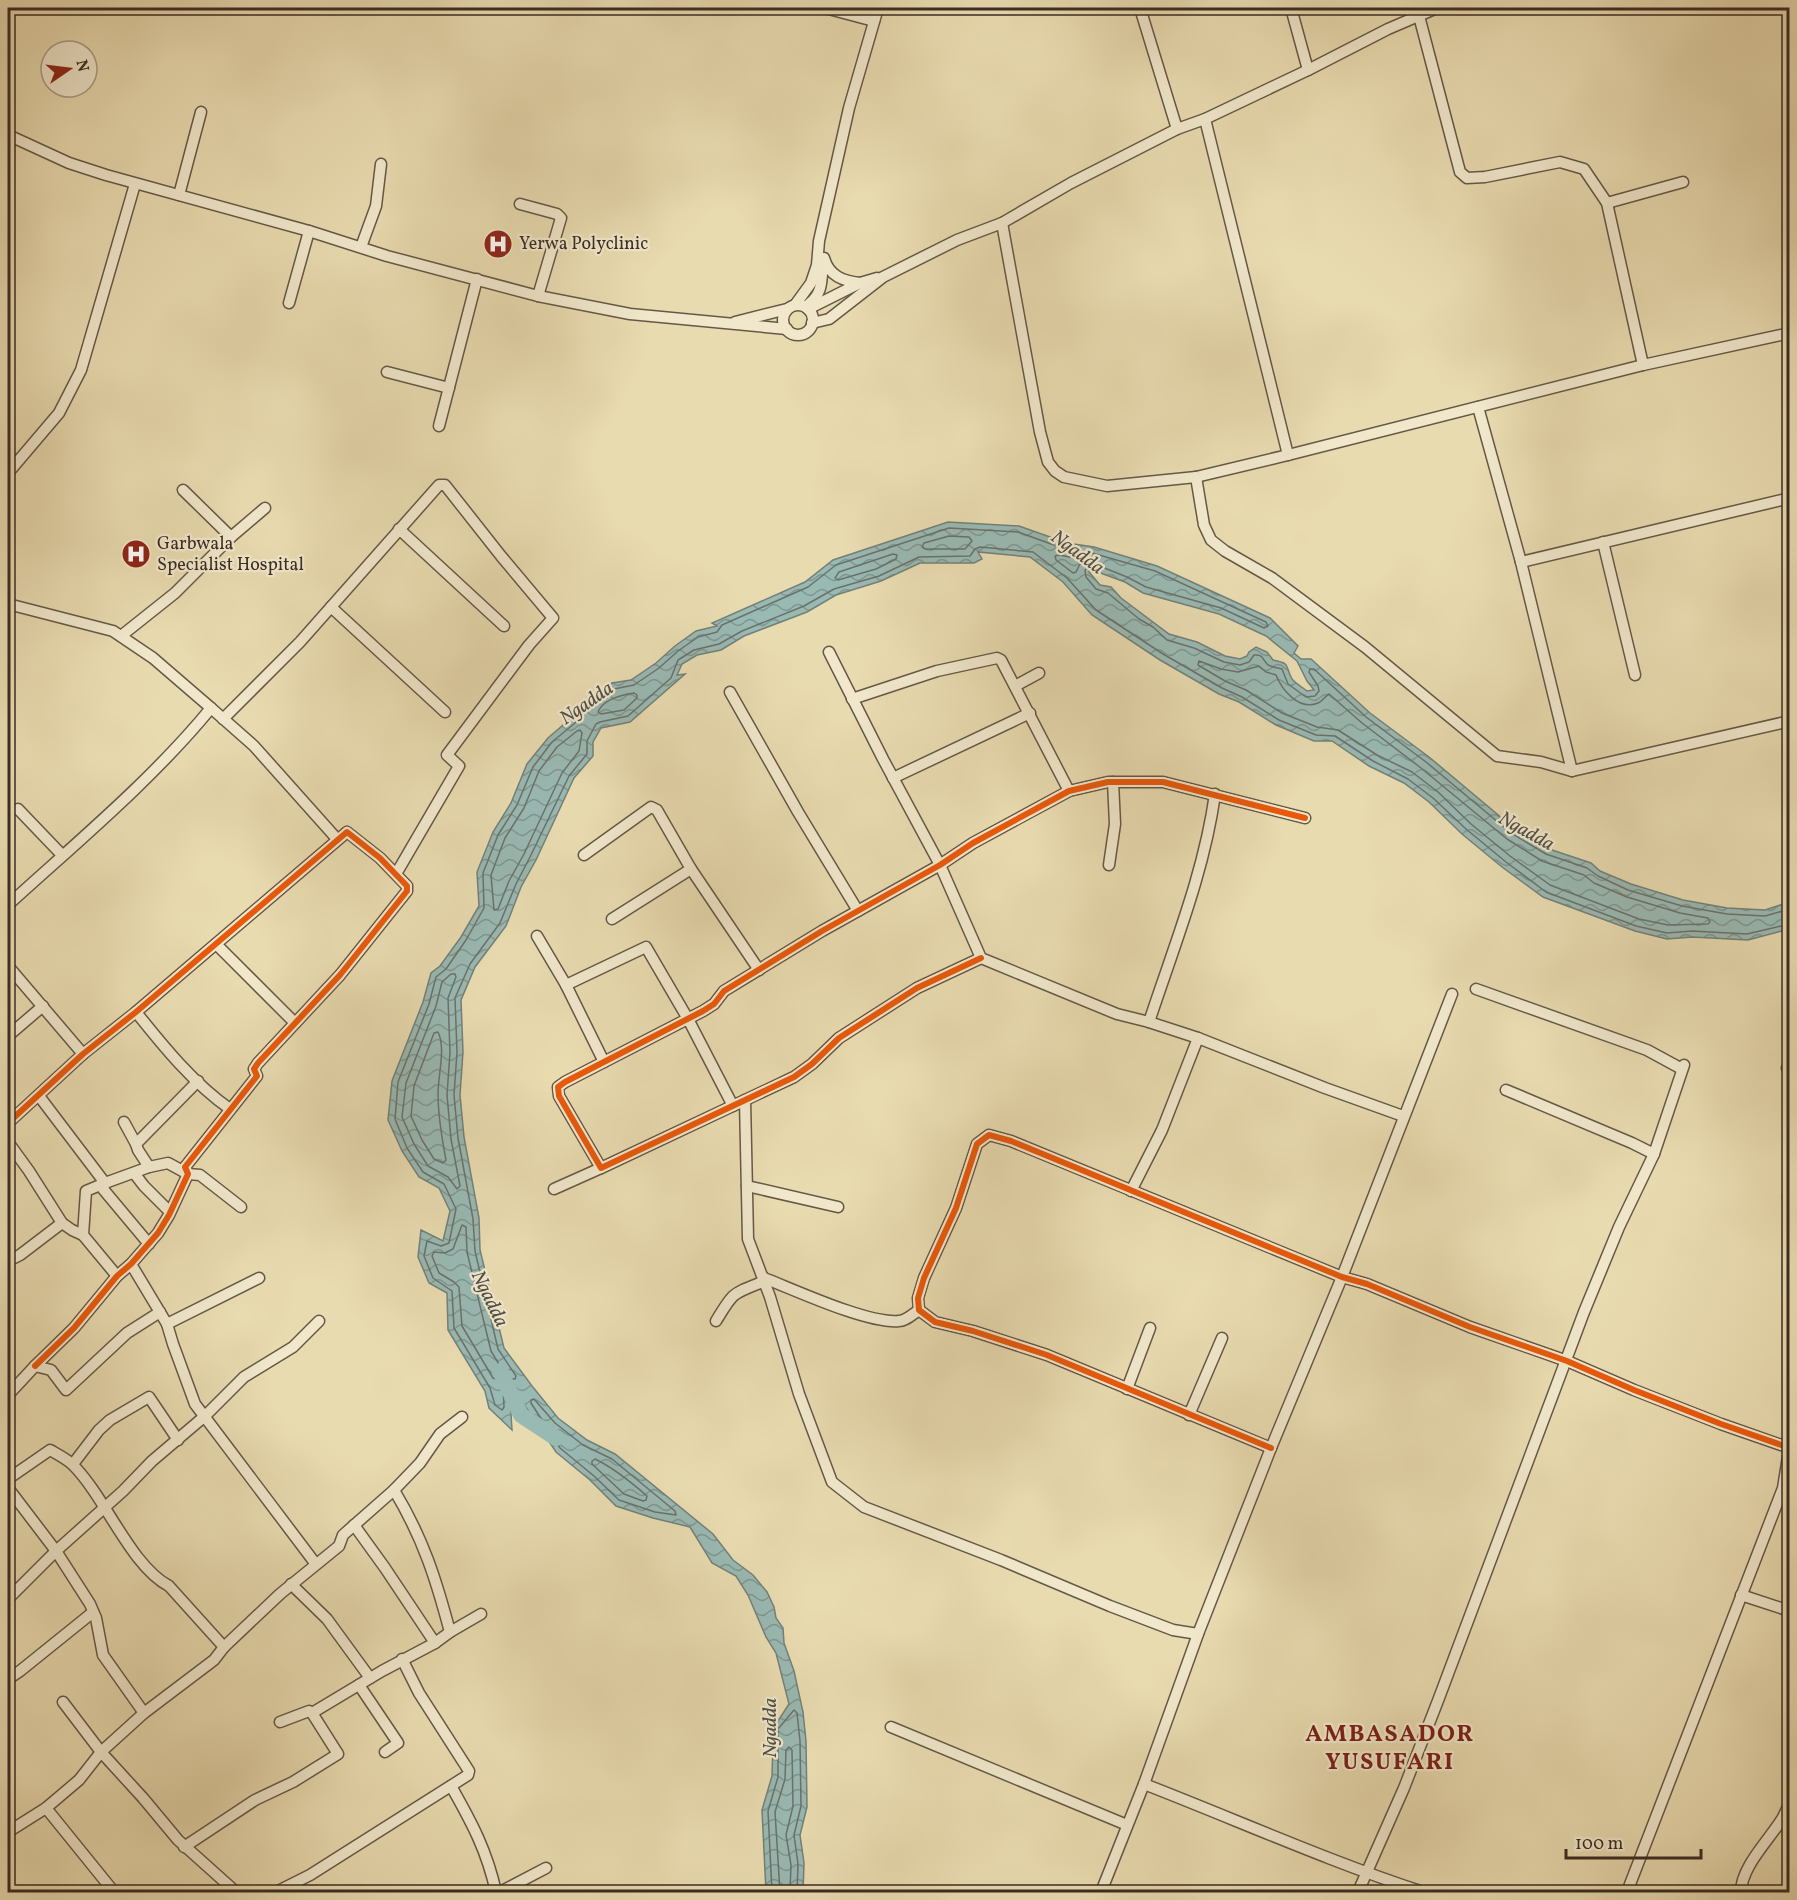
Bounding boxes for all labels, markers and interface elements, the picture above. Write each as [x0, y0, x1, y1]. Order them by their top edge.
north arrow [39, 39, 99, 99]
text: N [70, 58, 94, 75]
hospital icon: Yerwa Polyclinic [482, 228, 514, 260]
place label: Yerwa Polyclinic [519, 232, 648, 257]
water label: Ngadda [1044, 524, 1110, 582]
place label: Garbwala Specialist Hospital [157, 532, 304, 578]
hospital icon: Garbwala Specialist Hospital [120, 538, 152, 570]
water label: Ngadda [554, 675, 620, 733]
water label: Ngadda [1493, 805, 1559, 859]
water label: Ngadda [463, 1266, 515, 1332]
water label: Ngadda [757, 1698, 785, 1758]
district label: AMBASADOR YUSUFARI [1305, 1718, 1475, 1780]
scale bar [1566, 1822, 1701, 1860]
text: 100 m [1575, 1832, 1624, 1857]

